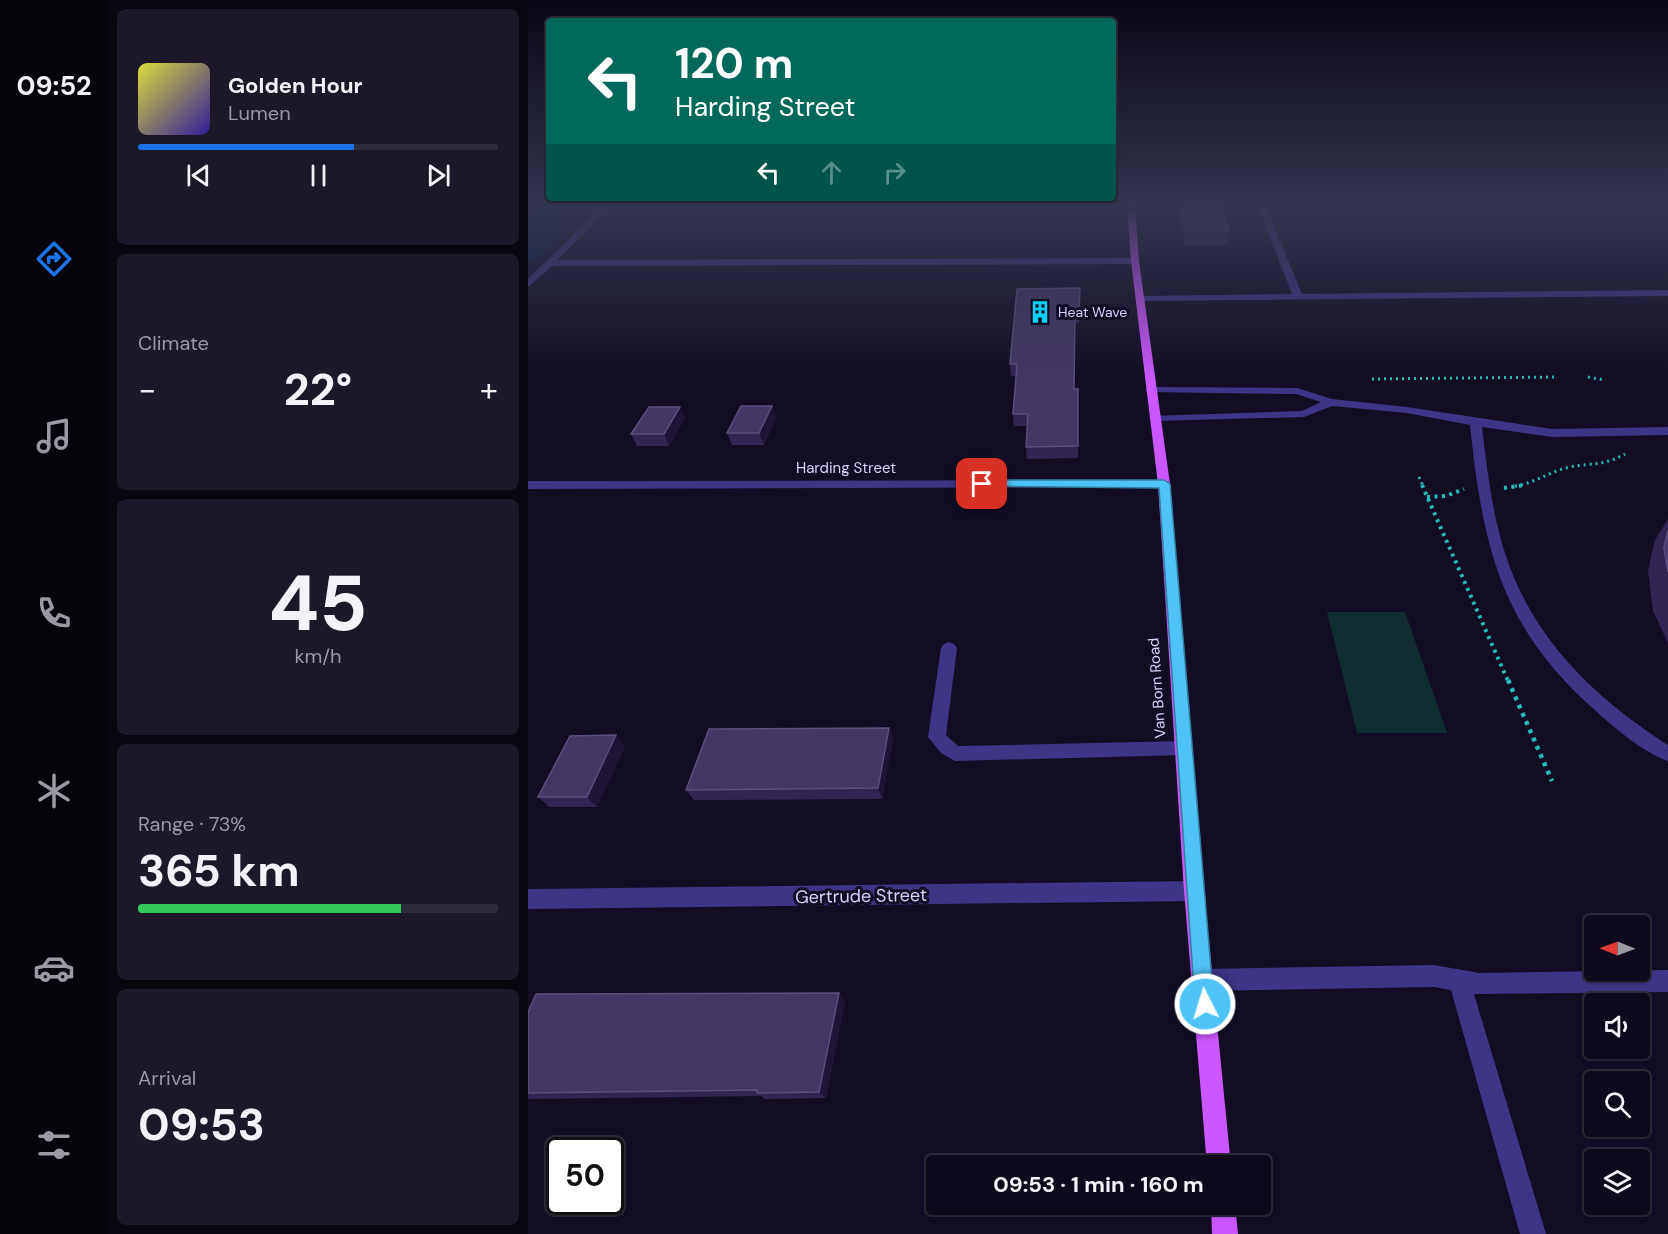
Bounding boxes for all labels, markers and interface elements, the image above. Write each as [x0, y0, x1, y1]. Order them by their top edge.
text: 120 m [675, 36, 793, 91]
icon: left [576, 42, 654, 120]
text: 09:52 [16, 68, 92, 103]
text: Golden Hour [228, 71, 363, 100]
text: Harding Street [675, 89, 855, 124]
text: Lumen [228, 100, 291, 126]
icon: left [752, 156, 785, 189]
icon: ahead [815, 156, 848, 189]
icon: right [878, 156, 911, 189]
icon: previous [182, 159, 215, 192]
icon: pause [302, 159, 335, 192]
icon: next [422, 159, 455, 192]
icon: directions [33, 238, 75, 280]
building icon: Heat Wave [1027, 299, 1053, 325]
place label: Heat Wave [1058, 303, 1127, 321]
text: Climate [138, 330, 209, 356]
text: 22° [284, 360, 352, 419]
text: − [138, 368, 156, 411]
text: + [480, 368, 498, 411]
icon: music [33, 415, 75, 457]
street label: Harding Street [796, 458, 896, 478]
pin [956, 458, 1007, 509]
icon: arrive [965, 467, 998, 500]
text: 45 [268, 553, 368, 654]
icon: phone [33, 592, 75, 634]
street label: Van Born Road [1144, 637, 1170, 739]
text: km/h [294, 643, 342, 669]
icon: climate [33, 770, 75, 812]
text: Range · 73% [138, 811, 246, 837]
text: 365 km [138, 841, 300, 900]
street label: Gertrude Street [795, 883, 927, 909]
north arrow [1584, 915, 1650, 981]
map controls [1584, 915, 1650, 1215]
icon: car [33, 947, 75, 989]
position arrow [1173, 972, 1237, 1036]
button: sound [1584, 993, 1650, 1059]
text: Arrival [138, 1065, 196, 1091]
button: search [1584, 1071, 1650, 1137]
text: 09:53 [138, 1095, 265, 1154]
icon: filters [33, 1124, 75, 1166]
speed limit sign: 50 [546, 1137, 624, 1215]
button: layers [1584, 1149, 1650, 1215]
text: 09:53 · 1 min · 160 m [993, 1170, 1204, 1199]

